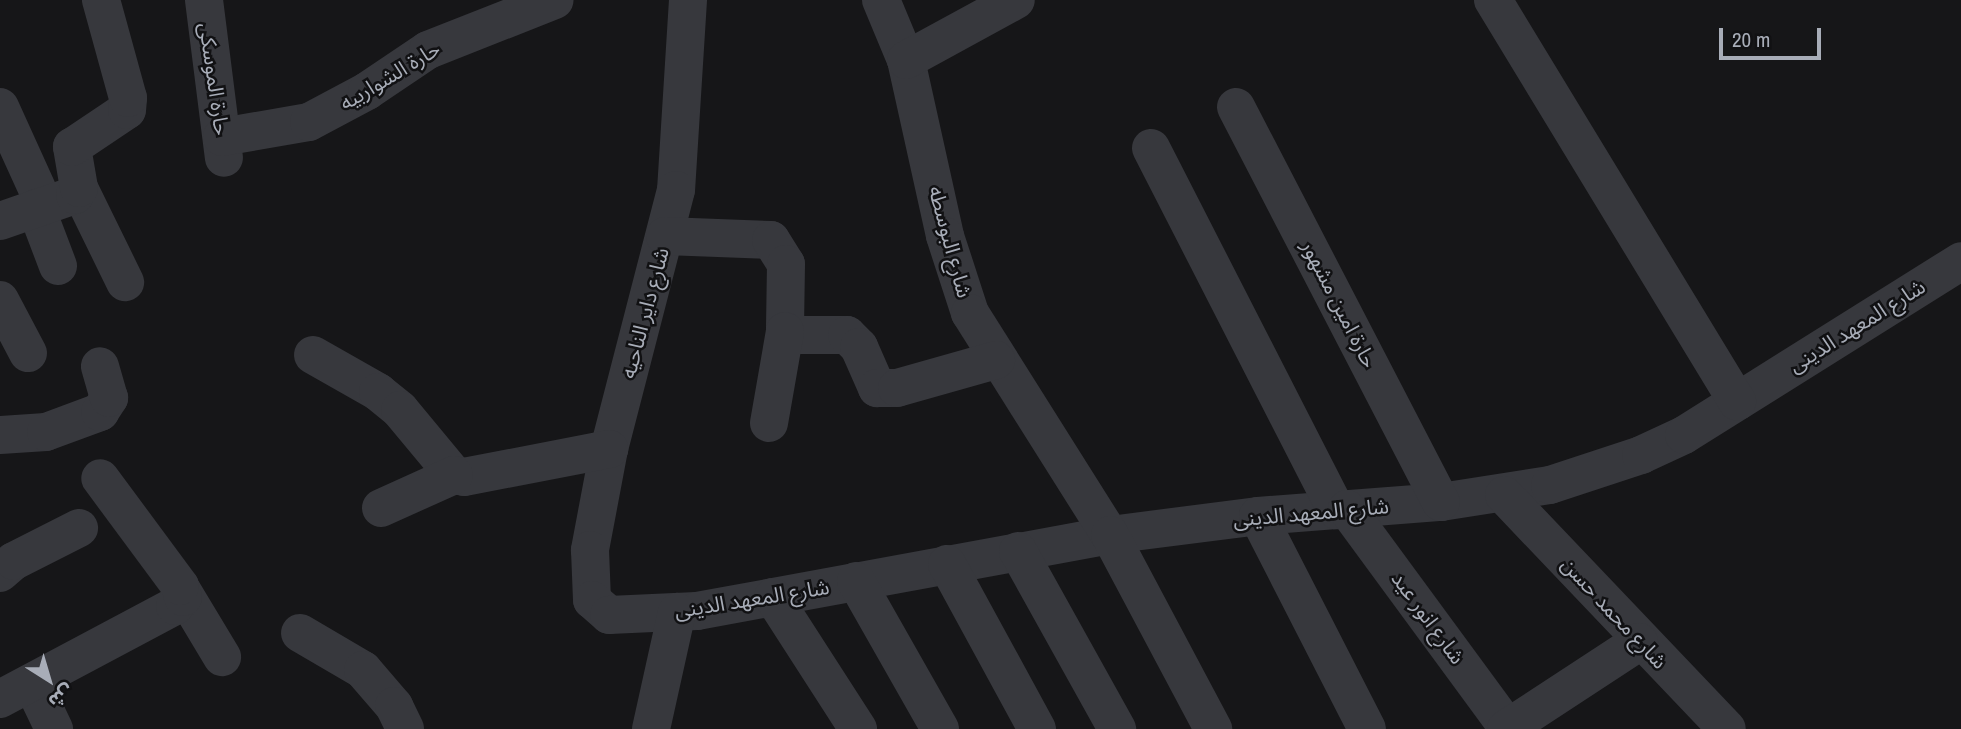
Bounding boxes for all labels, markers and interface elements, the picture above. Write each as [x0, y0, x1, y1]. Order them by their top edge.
scale bar [1723, 14, 1825, 58]
street label: حارة الموسكى [194, 21, 234, 137]
text: 20 m [1732, 25, 1770, 54]
street label: حارة الشواربيه [335, 36, 445, 116]
street label: شارع البوسطه [923, 183, 977, 301]
street label: حارة امين مشهور [1296, 236, 1382, 372]
street label: شارع داير الناحيه [615, 245, 675, 381]
street label: شارع المعهد الدينى [1784, 274, 1930, 378]
street label: شارع المعهد الدينى [1232, 494, 1390, 532]
street label: شارع محمد حسن [1556, 552, 1672, 674]
street label: شارع انور عيد [1386, 567, 1470, 669]
street label: شارع المعهد الدينى [673, 574, 831, 624]
north arrow [14, 645, 84, 715]
text: ش [43, 679, 80, 715]

